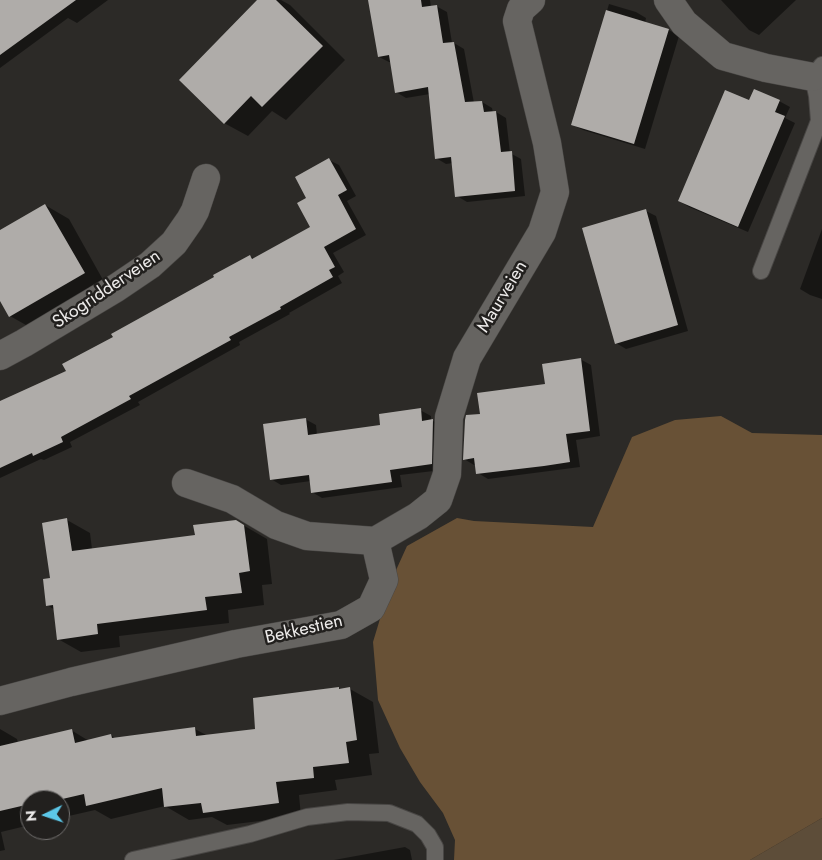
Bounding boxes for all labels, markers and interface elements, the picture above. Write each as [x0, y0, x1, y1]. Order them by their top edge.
street label: Skogridderveien [49, 246, 165, 334]
street label: Maurveien [473, 257, 533, 337]
street label: Bekkestien [263, 611, 345, 649]
north arrow [20, 790, 70, 840]
text: N [21, 810, 41, 822]

